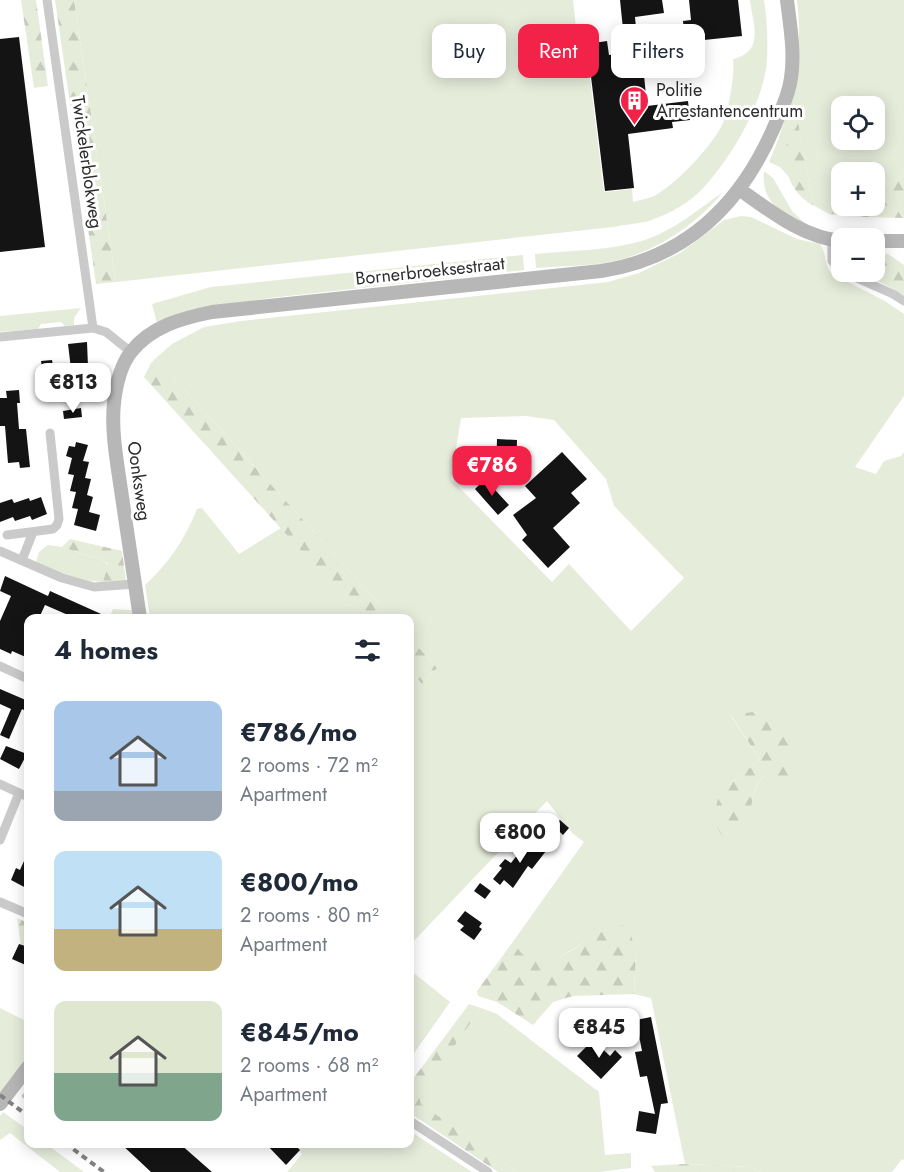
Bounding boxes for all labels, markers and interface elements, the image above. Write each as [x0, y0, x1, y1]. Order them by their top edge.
chip: Buy [432, 24, 506, 78]
chip: Rent [518, 24, 599, 78]
chip: Filters [611, 24, 705, 78]
place label: Politie Arrestantencentrum [656, 77, 803, 124]
building icon: Politie Arrestantencentrum [619, 84, 651, 126]
street label: Twickelerblokweg [65, 94, 109, 230]
map controls [831, 96, 885, 282]
button: locate [831, 96, 885, 150]
button: + [831, 162, 885, 216]
button: − [831, 228, 885, 282]
street label: Bornerbroeksestraat [354, 250, 507, 292]
pin: €813 [37, 363, 109, 414]
text: €813 [49, 368, 97, 397]
street label: Oonksweg [121, 440, 157, 522]
pin: €786 [456, 446, 528, 497]
text: €786 [466, 451, 518, 480]
text: 4 homes [54, 631, 158, 669]
icon: filters [351, 634, 384, 667]
text: €786/mo [240, 713, 357, 751]
icon: home [102, 725, 174, 797]
text: 2 rooms · 72 m² [240, 751, 378, 780]
text: Apartment [240, 780, 327, 809]
pin: €800 [484, 813, 556, 864]
text: €800 [494, 818, 546, 847]
text: €800/mo [240, 863, 358, 901]
icon: home [102, 875, 174, 947]
text: 2 rooms · 80 m² [240, 901, 379, 930]
text: Apartment [240, 930, 327, 959]
pin: €845 [563, 1008, 635, 1059]
text: €845/mo [240, 1013, 359, 1051]
text: €845 [573, 1013, 625, 1042]
icon: home [102, 1025, 174, 1097]
text: 2 rooms · 68 m² [240, 1051, 378, 1080]
text: Apartment [240, 1080, 327, 1109]

